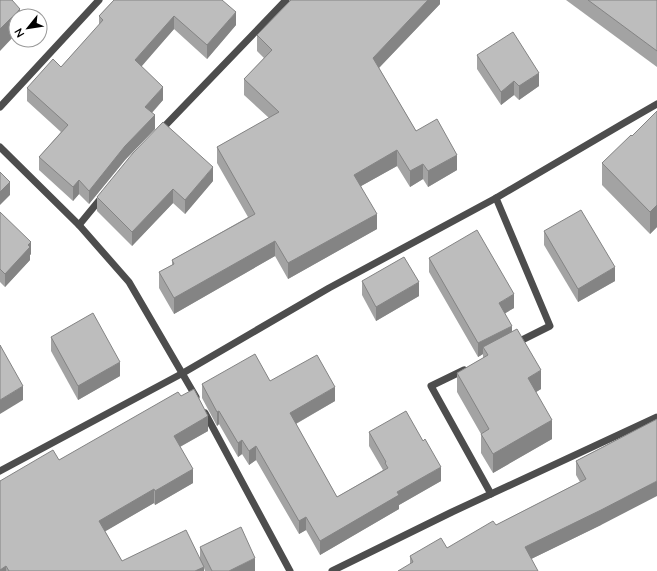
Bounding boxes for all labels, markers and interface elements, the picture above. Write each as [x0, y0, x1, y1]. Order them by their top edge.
north arrow [8, 8, 48, 48]
text: N [11, 25, 28, 40]

